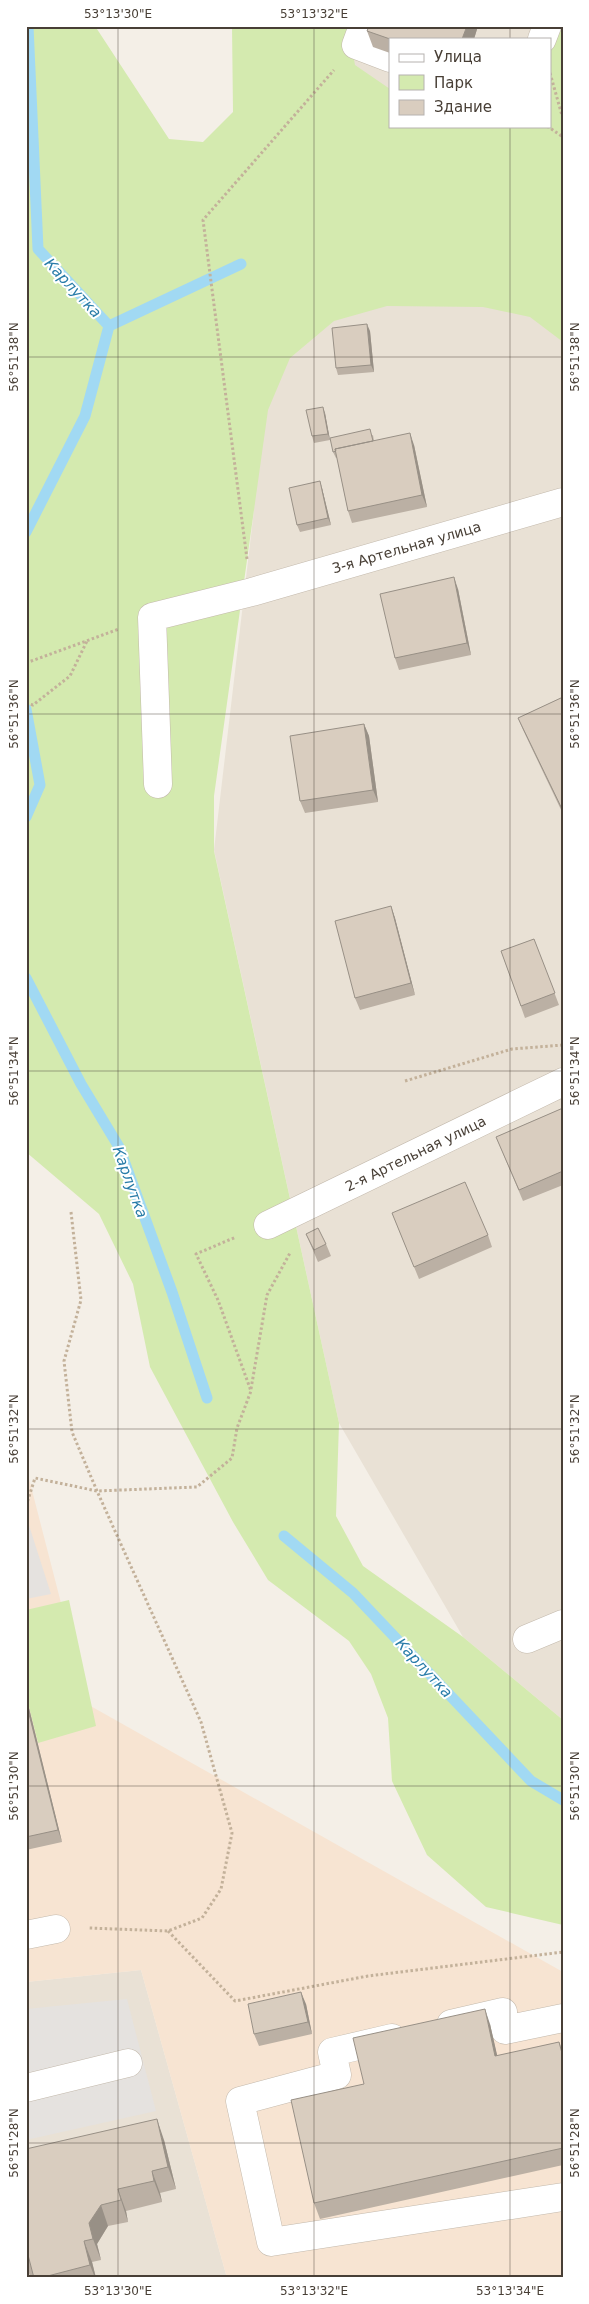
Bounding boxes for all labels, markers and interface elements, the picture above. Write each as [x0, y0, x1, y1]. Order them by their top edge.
text: 53°13'30"E [84, 7, 152, 21]
text: 53°13'32"E [280, 7, 348, 21]
legend [389, 38, 552, 128]
text: Улица [434, 48, 482, 66]
text: Парк [434, 74, 473, 92]
text: Здание [434, 98, 492, 116]
water label: Карлутка [41, 254, 105, 322]
text: 56°51'38"N [7, 322, 21, 392]
text: 56°51'38"N [568, 322, 582, 392]
street label: 3-я Артельная улица [330, 518, 483, 576]
text: 56°51'36"N [7, 679, 21, 749]
text: 56°51'36"N [568, 679, 582, 749]
text: 56°51'34"N [7, 1036, 21, 1106]
text: 56°51'34"N [568, 1036, 582, 1106]
street label: 2-я Артельная улица [343, 1113, 489, 1194]
water label: Карлутка [109, 1144, 151, 1220]
text: 56°51'32"N [7, 1394, 21, 1464]
text: 56°51'32"N [568, 1394, 582, 1464]
water label: Карлутка [392, 1634, 456, 1702]
text: 56°51'30"N [7, 1751, 21, 1821]
text: 56°51'30"N [568, 1751, 582, 1821]
text: 56°51'28"N [7, 2108, 21, 2178]
text: 56°51'28"N [568, 2108, 582, 2178]
text: 53°13'30"E [84, 2284, 152, 2298]
text: 53°13'32"E [280, 2284, 348, 2298]
text: 53°13'34"E [476, 2284, 544, 2298]

